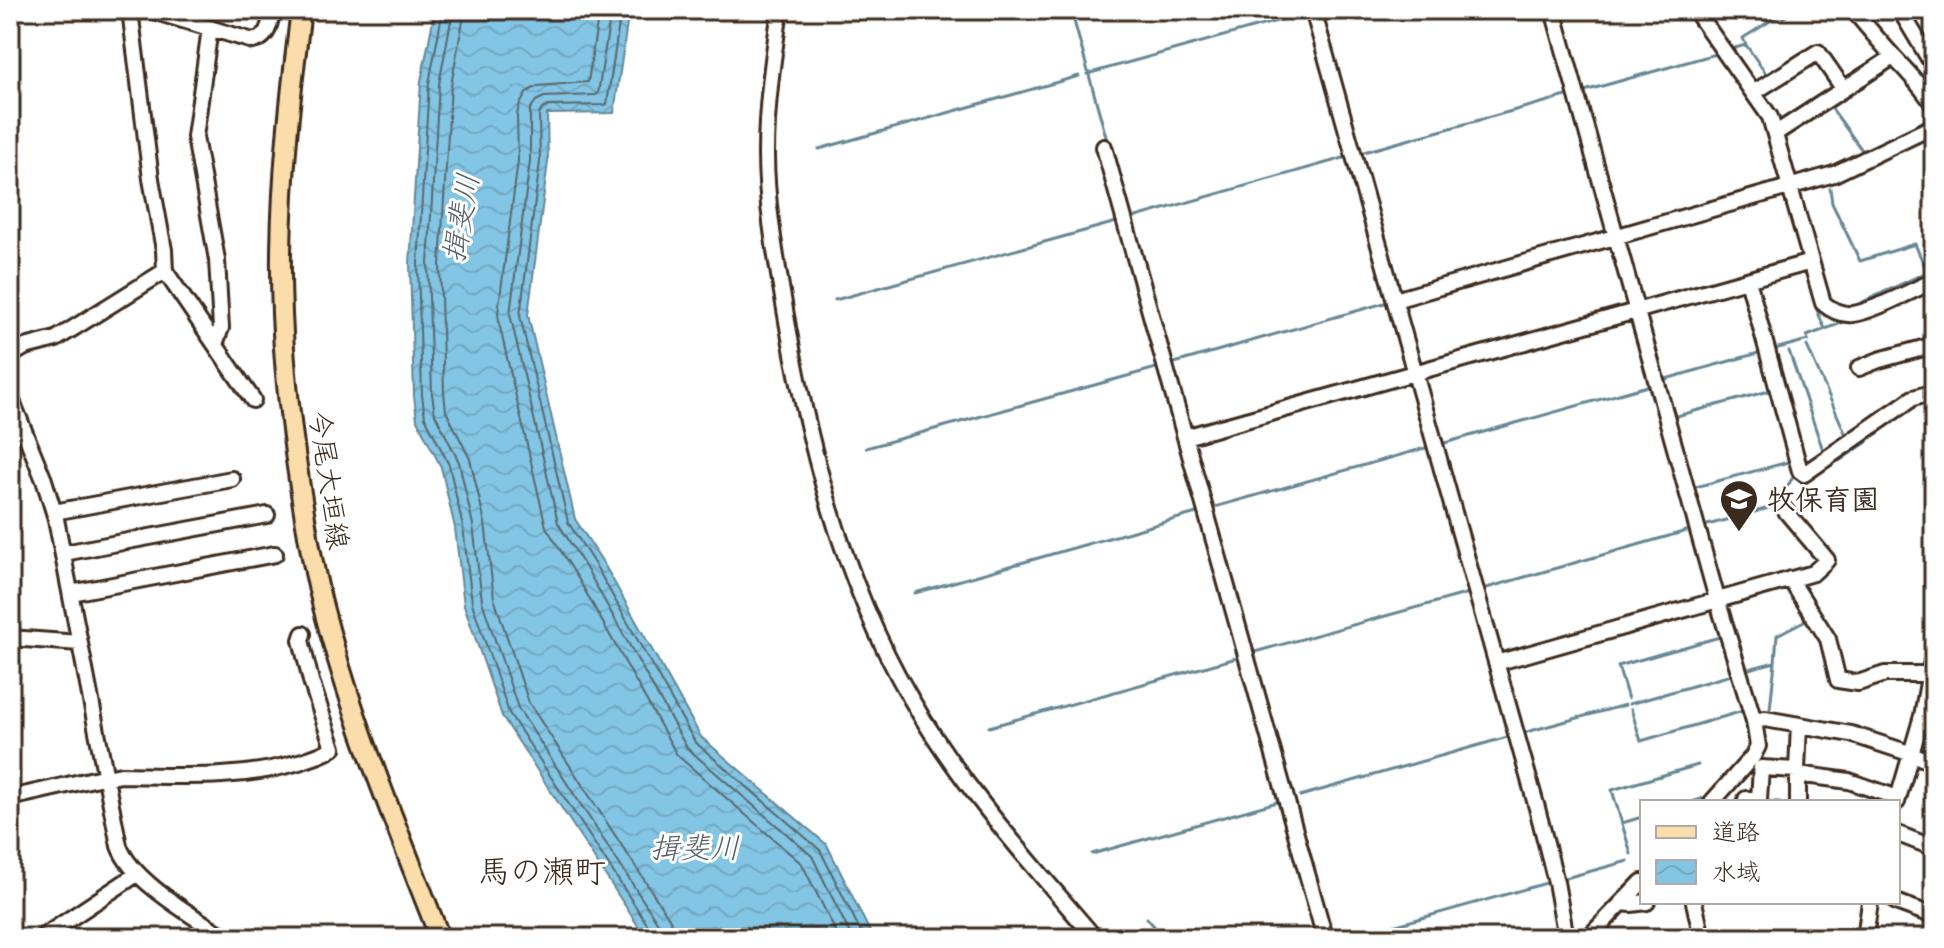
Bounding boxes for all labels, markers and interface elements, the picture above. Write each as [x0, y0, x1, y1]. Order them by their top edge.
water label: 揖斐川 [427, 169, 495, 267]
street label: 今尾大垣線 [295, 407, 363, 553]
place label: 牧保育園 [1767, 475, 1879, 524]
school or university icon: 牧保育園 [1718, 478, 1760, 533]
legend [1640, 800, 1900, 904]
text: 道路 [1712, 811, 1760, 853]
water label: 揖斐川 [650, 821, 740, 875]
district label: 馬の瀬町 [478, 843, 606, 900]
text: 水域 [1712, 851, 1760, 893]

